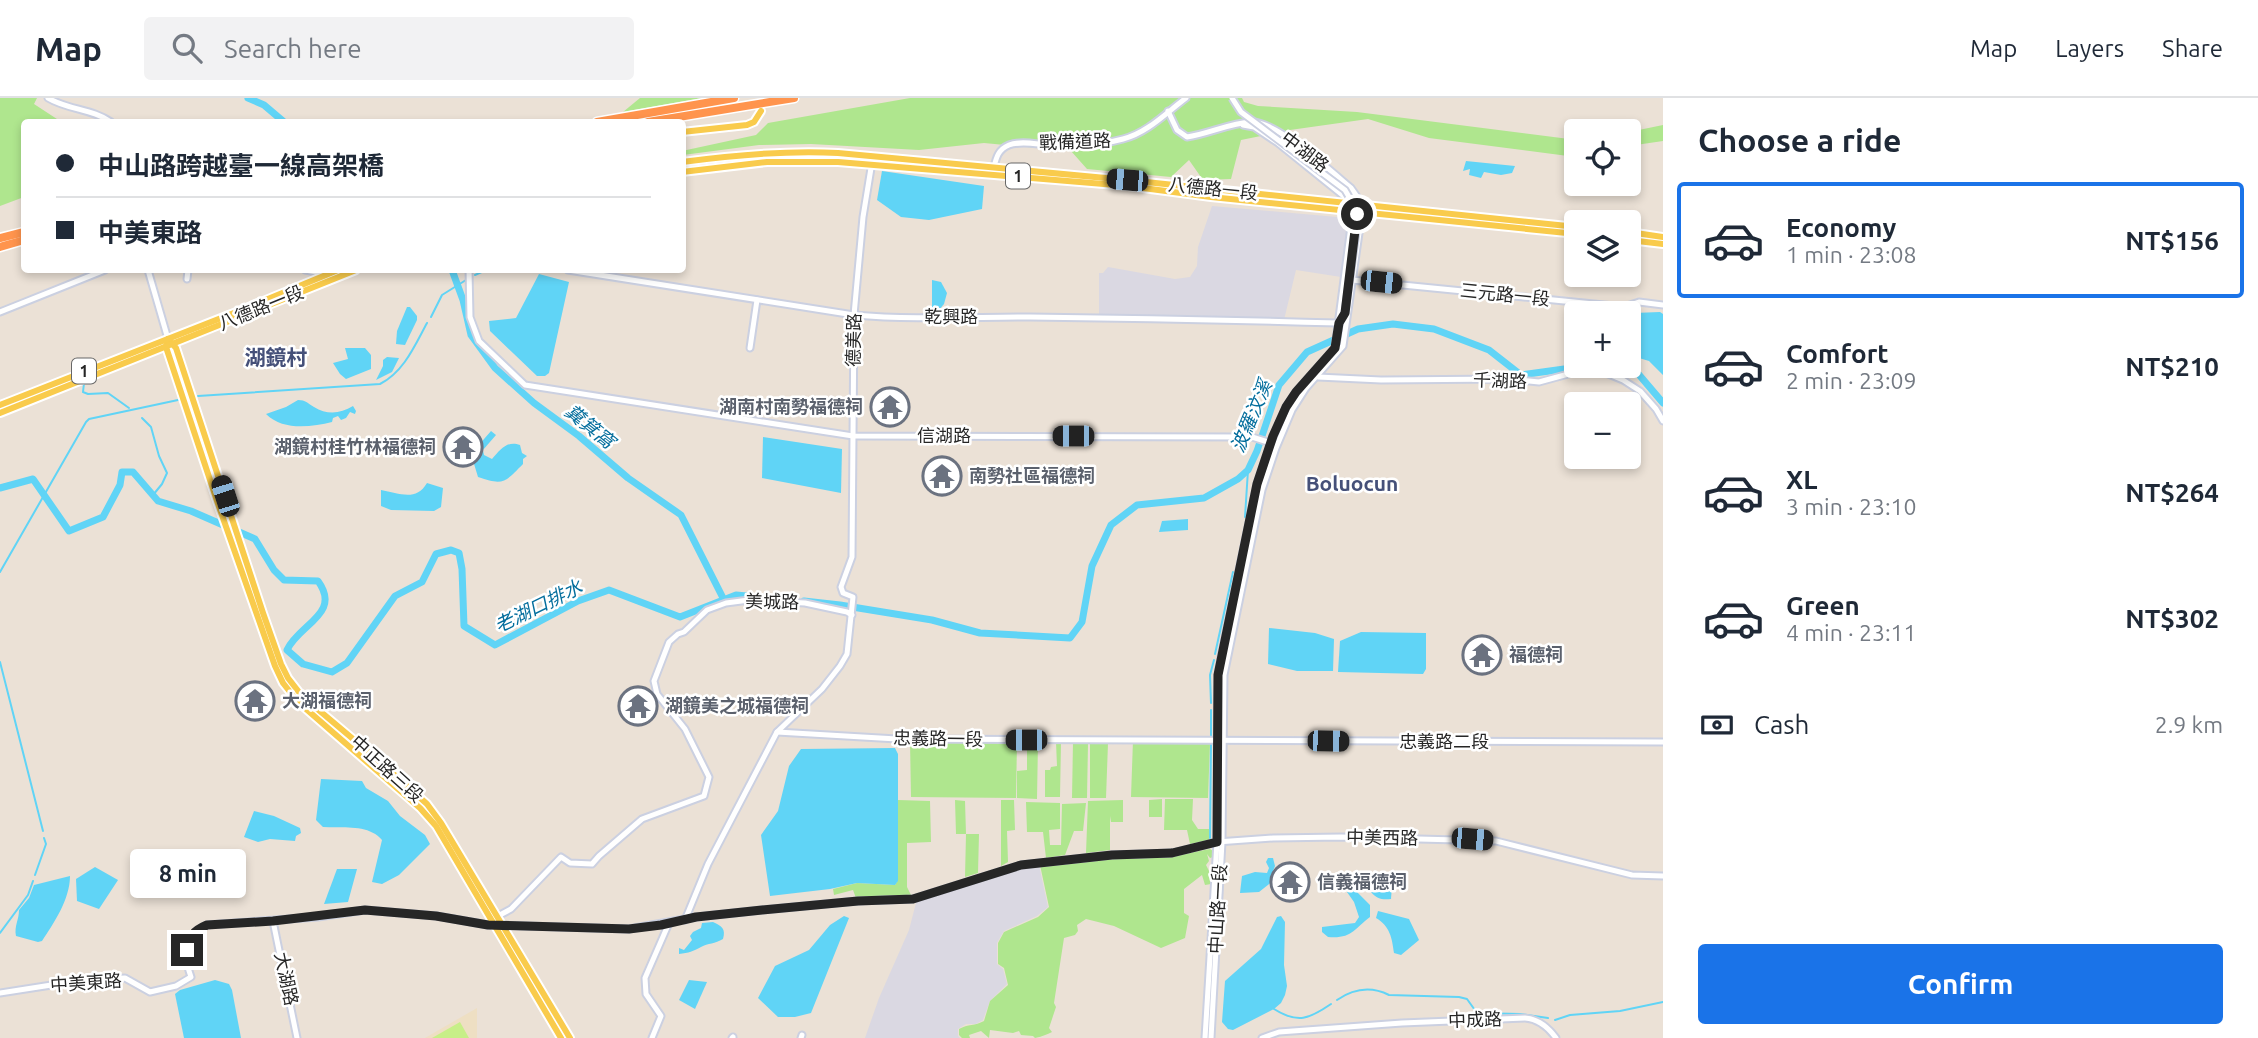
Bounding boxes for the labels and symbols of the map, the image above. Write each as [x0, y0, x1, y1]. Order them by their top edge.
street label: 中湖路 [1278, 127, 1333, 175]
street label: 戰備道路 [1039, 130, 1111, 152]
road number: 1 [1006, 164, 1030, 188]
car [1106, 168, 1149, 192]
street label: 八德路一段 [1167, 173, 1259, 203]
route start [1341, 198, 1373, 230]
car [1360, 269, 1403, 295]
street label: 三元路一段 [1459, 279, 1551, 309]
street label: 八德路一段 [215, 281, 306, 333]
street label: 乾興路 [924, 306, 978, 326]
street label: 德美路 [843, 313, 863, 367]
district label: 湖鏡村 [245, 345, 308, 369]
road number: 1 [72, 358, 96, 384]
street label: 千湖路 [1473, 369, 1527, 391]
water label: 波羅汶溪 [1226, 374, 1277, 455]
temple icon: 湖南村南勢福德祠 [869, 386, 911, 428]
place label: 湖南村南勢福德祠 [719, 396, 863, 416]
water label: 糞箕窩 [561, 400, 621, 454]
street label: 信湖路 [917, 425, 971, 445]
temple icon: 湖鏡村桂竹林福德祠 [442, 426, 484, 468]
car [1053, 426, 1095, 447]
place label: 湖鏡村桂竹林福德祠 [274, 436, 436, 456]
temple icon: 南勢社區福德祠 [921, 455, 963, 497]
place label: 南勢社區福德祠 [969, 465, 1095, 485]
district label: Boluocun [1306, 471, 1398, 495]
car [209, 473, 242, 519]
water label: 老湖口排水 [490, 575, 586, 637]
street label: 美城路 [745, 591, 799, 611]
temple icon: 福德祠 [1461, 634, 1503, 676]
place label: 福德祠 [1509, 644, 1563, 664]
temple icon: 大湖福德祠 [234, 680, 276, 722]
temple icon: 湖鏡美之城福德祠 [617, 685, 659, 727]
place label: 大湖福德祠 [282, 690, 372, 710]
place label: 湖鏡美之城福德祠 [665, 695, 809, 715]
street label: 忠義路一段 [893, 727, 983, 749]
car [1006, 730, 1048, 751]
car [1307, 730, 1350, 752]
street label: 中正路三段 [348, 731, 428, 806]
street label: 忠義路二段 [1399, 731, 1489, 751]
street label: 中美西路 [1346, 826, 1418, 848]
car [1451, 827, 1494, 851]
callout: 8 min [129, 848, 245, 898]
temple icon: 信義福德祠 [1269, 861, 1311, 903]
street label: 中山路一段 [1205, 863, 1229, 954]
place label: 信義福德祠 [1317, 871, 1407, 891]
route end [171, 934, 203, 966]
street label: 大湖路 [272, 950, 302, 1007]
street label: 中美東路 [49, 970, 123, 994]
street label: 中成路 [1448, 1008, 1502, 1030]

